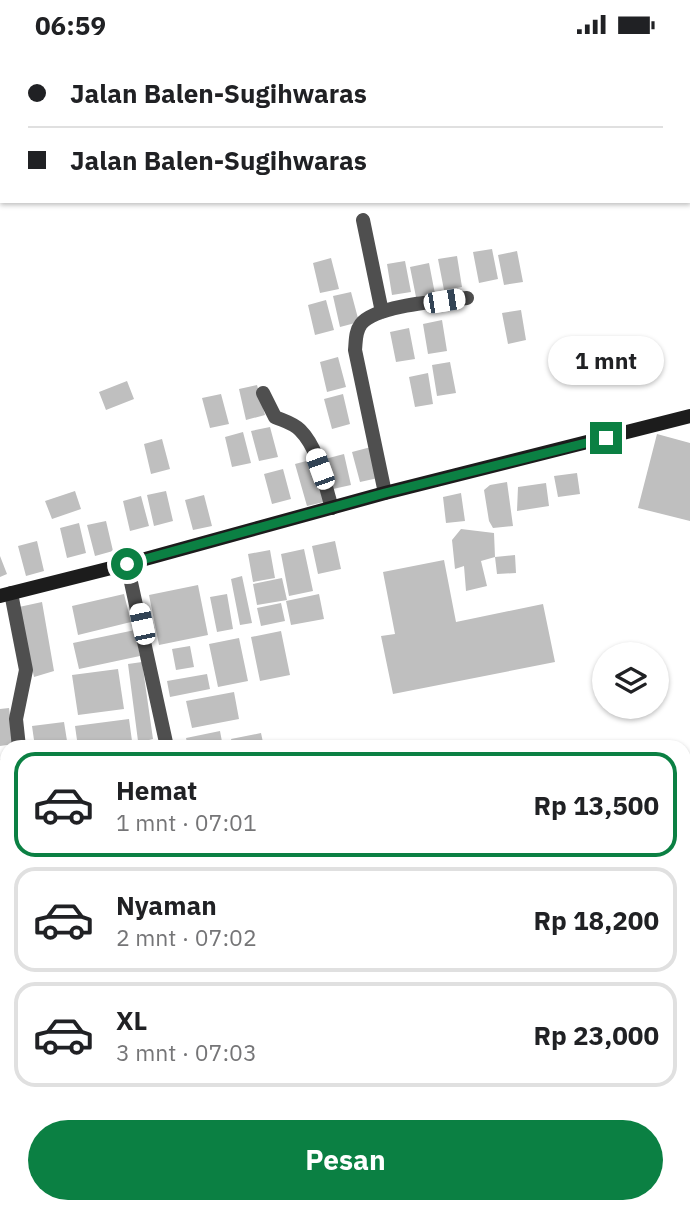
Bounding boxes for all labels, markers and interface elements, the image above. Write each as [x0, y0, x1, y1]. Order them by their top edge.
text: 06:59 [35, 8, 106, 42]
text: Jalan Balen-Sugihwaras [70, 76, 367, 110]
text: Jalan Balen-Sugihwaras [70, 143, 367, 177]
car [422, 287, 467, 315]
callout: 1 mnt [548, 337, 664, 385]
text: 1 mnt [575, 345, 637, 375]
route end [590, 422, 622, 454]
car [303, 446, 338, 492]
route start [111, 548, 143, 580]
car [128, 601, 157, 647]
map controls [592, 642, 669, 719]
button: layers [592, 642, 669, 719]
icon: car [32, 773, 95, 836]
text: Hemat [116, 773, 197, 807]
text: Rp 13,500 [533, 788, 659, 822]
text: 1 mnt · 07:01 [116, 807, 257, 837]
icon: car [32, 888, 95, 951]
text: Nyaman [116, 888, 217, 922]
text: Rp 18,200 [533, 903, 659, 937]
text: 2 mnt · 07:02 [116, 922, 257, 952]
icon: car [32, 1003, 95, 1066]
text: XL [116, 1003, 147, 1037]
text: Rp 23,000 [533, 1018, 659, 1052]
text: 3 mnt · 07:03 [116, 1037, 257, 1067]
button: Pesan [28, 1120, 663, 1200]

